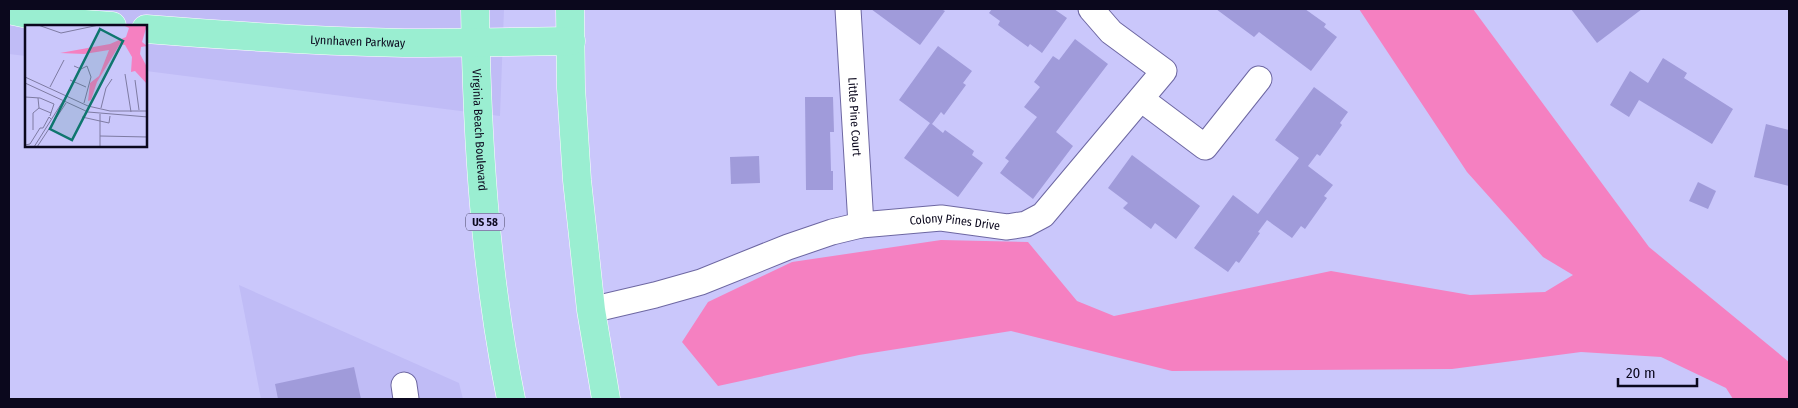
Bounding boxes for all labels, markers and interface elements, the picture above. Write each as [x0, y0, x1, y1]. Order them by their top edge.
inset map [25, 25, 148, 148]
street label: Lynnhaven Parkway [310, 33, 406, 50]
street label: Virginia Beach Boulevard [469, 69, 490, 191]
street label: Little Pine Court [845, 77, 864, 157]
street label: Colony Pines Drive [909, 211, 1001, 233]
road number: US 58 [466, 213, 504, 230]
scale bar [1618, 356, 1697, 388]
text: 20 m [1626, 364, 1656, 382]

